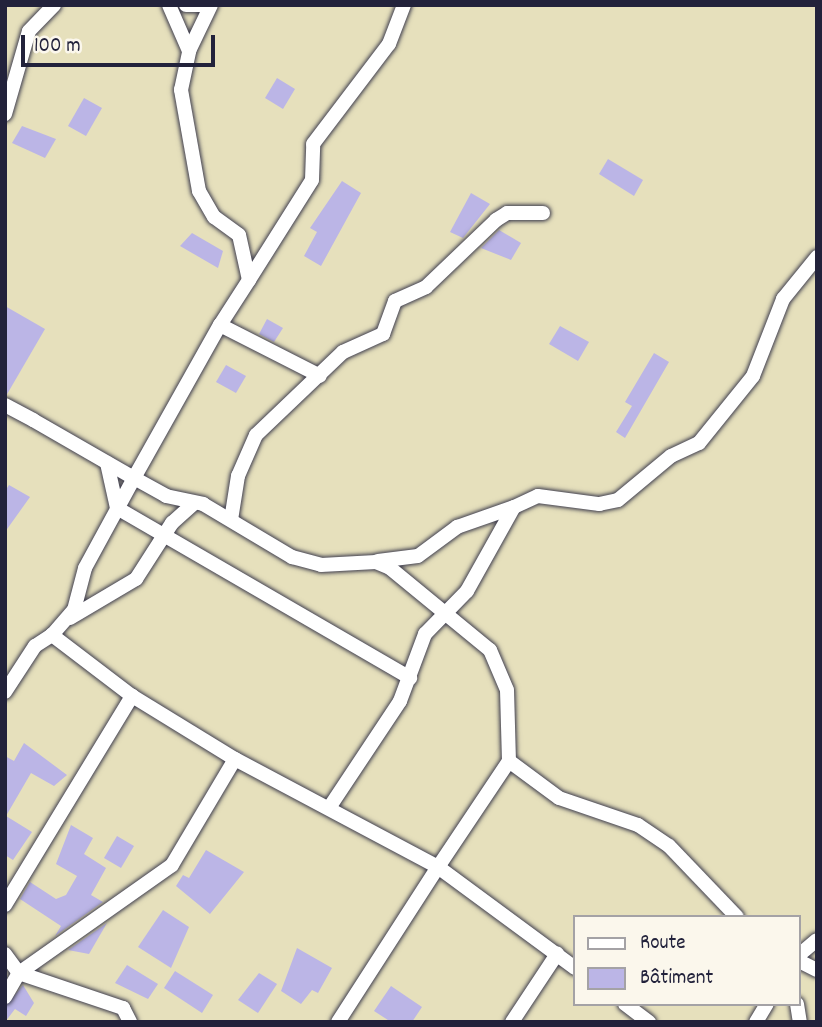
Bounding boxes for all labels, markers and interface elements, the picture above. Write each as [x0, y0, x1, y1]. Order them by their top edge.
scale bar [24, 21, 219, 65]
text: 100 m [34, 32, 81, 62]
legend [574, 915, 801, 1006]
text: Route [640, 929, 686, 959]
text: Bâtiment [640, 964, 713, 994]

